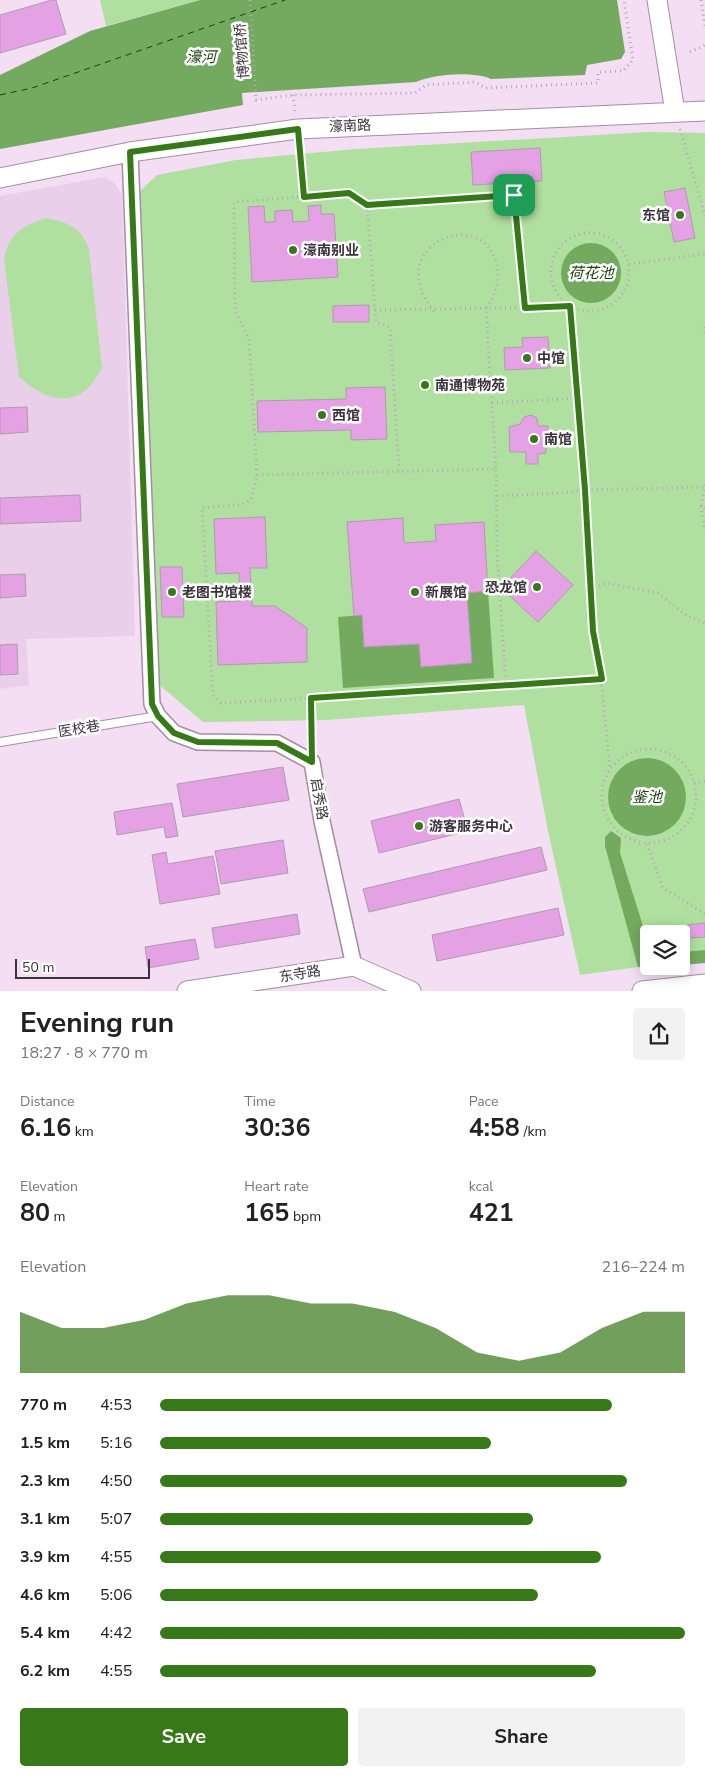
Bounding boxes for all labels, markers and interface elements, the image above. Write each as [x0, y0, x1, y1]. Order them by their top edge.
street label: 博物馆桥 [231, 22, 253, 80]
water label: 濠河 [186, 47, 219, 67]
street label: 濠南路 [329, 115, 371, 137]
pin [493, 174, 535, 216]
icon: arrive [500, 181, 528, 209]
place label: 东馆 [642, 206, 670, 225]
marker: 东馆 [674, 209, 686, 221]
place label: 濠南别业 [303, 241, 359, 260]
marker: 濠南别业 [287, 244, 299, 256]
water label: 荷花池 [568, 263, 615, 283]
place label: 中馆 [537, 349, 565, 368]
marker: 中馆 [521, 352, 533, 364]
place label: 南通博物苑 [435, 376, 505, 395]
marker: 南通博物苑 [419, 379, 431, 391]
place label: 西馆 [332, 406, 360, 425]
marker: 西馆 [316, 409, 328, 421]
place label: 南馆 [544, 430, 572, 449]
marker: 南馆 [528, 433, 540, 445]
place label: 恐龙馆 [485, 578, 527, 597]
marker: 恐龙馆 [531, 581, 543, 593]
place label: 老图书馆楼 [182, 583, 252, 602]
place label: 新展馆 [425, 583, 467, 602]
marker: 老图书馆楼 [166, 586, 178, 598]
marker: 新展馆 [409, 586, 421, 598]
street label: 医校巷 [57, 716, 101, 742]
street label: 启秀路 [306, 777, 332, 821]
water label: 鉴池 [632, 787, 664, 807]
place label: 游客服务中心 [429, 817, 513, 836]
marker: 游客服务中心 [413, 820, 425, 832]
map controls [640, 925, 690, 975]
button: layers [640, 925, 690, 975]
scale bar [15, 956, 150, 979]
text: 50 m [22, 958, 54, 977]
street label: 东寺路 [278, 961, 322, 987]
text: Evening run [20, 1004, 174, 1042]
button: share [633, 1008, 685, 1060]
text: 18:27 · 8 × 770 m [20, 1042, 148, 1064]
text: Distance [20, 1092, 74, 1111]
text: Time [244, 1092, 275, 1111]
text: Pace [469, 1092, 498, 1111]
text: 6.16 [20, 1111, 71, 1145]
text: 30:36 [244, 1111, 311, 1145]
text: 4:58 [469, 1111, 520, 1145]
text: km [71, 1122, 94, 1141]
text: /km [520, 1122, 546, 1141]
text: Elevation [20, 1177, 78, 1196]
text: Heart rate [244, 1177, 308, 1196]
text: kcal [469, 1177, 493, 1196]
text: 80 [20, 1196, 50, 1230]
text: 165 [244, 1196, 289, 1230]
text: 421 [469, 1196, 514, 1230]
text: m [50, 1207, 66, 1226]
text: bpm [289, 1207, 321, 1226]
text: Elevation [20, 1256, 86, 1278]
text: 216–224 m [602, 1256, 685, 1278]
text: 770 m [20, 1394, 67, 1416]
text: 4:53 [100, 1394, 132, 1416]
text: 1.5 km [20, 1432, 70, 1454]
text: 5:16 [100, 1432, 132, 1454]
text: 2.3 km [20, 1470, 70, 1492]
text: 4:50 [100, 1470, 132, 1492]
text: 3.1 km [20, 1508, 70, 1530]
text: 5:07 [100, 1508, 132, 1530]
text: 3.9 km [20, 1546, 70, 1568]
text: 4:55 [100, 1546, 132, 1568]
text: 4.6 km [20, 1584, 70, 1606]
text: 5:06 [100, 1584, 132, 1606]
text: 5.4 km [20, 1622, 70, 1644]
text: 4:42 [100, 1622, 132, 1644]
text: 6.2 km [20, 1660, 70, 1682]
text: 4:55 [100, 1660, 132, 1682]
button: Save [20, 1708, 348, 1766]
button: Share [358, 1708, 685, 1766]

